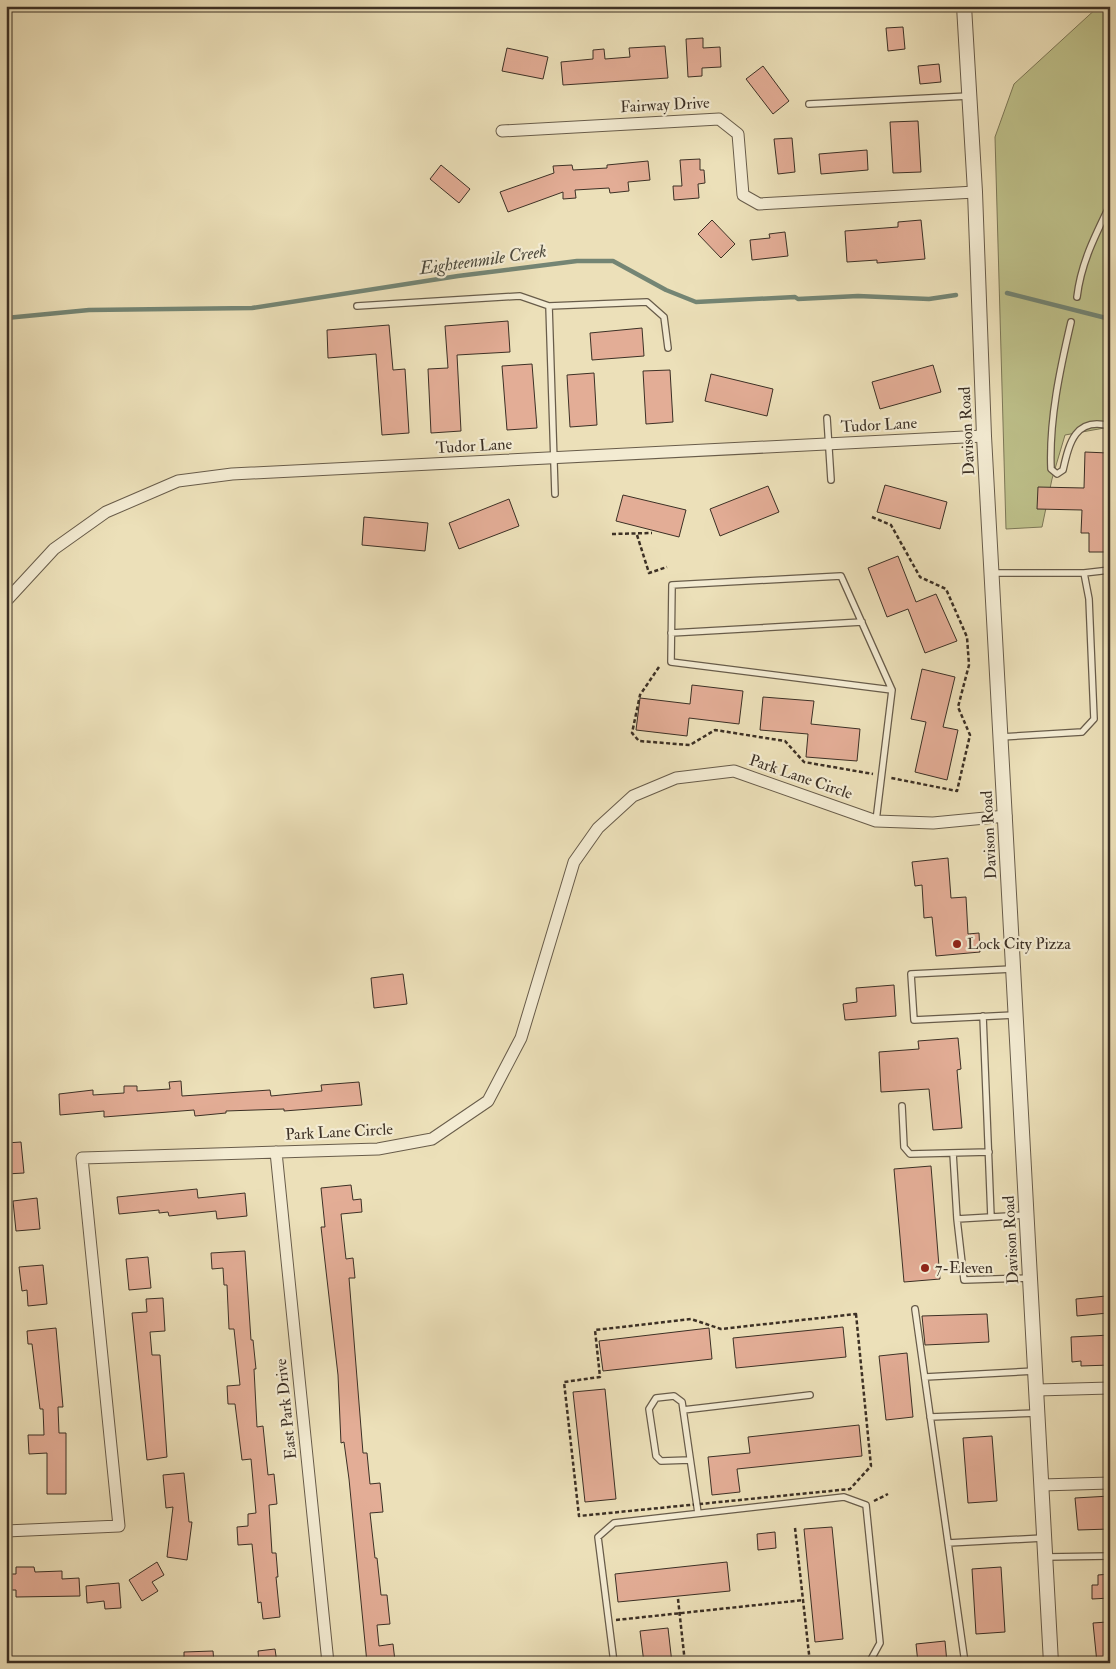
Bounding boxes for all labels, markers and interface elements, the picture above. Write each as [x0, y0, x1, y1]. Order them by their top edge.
street label: Fairway Drive [620, 93, 711, 117]
water label: Eighteenmile Creek [417, 240, 548, 280]
street label: Davison Road [955, 386, 979, 476]
street label: Tudor Lane [840, 413, 918, 437]
street label: Tudor Lane [435, 434, 513, 458]
street label: Park Lane Circle [747, 750, 856, 804]
street label: Davison Road [977, 790, 1001, 880]
place label: Lock City Pizza [967, 934, 1071, 954]
marker: Lock City Pizza [951, 938, 963, 950]
street label: Park Lane Circle [285, 1119, 394, 1145]
street label: Davison Road [999, 1195, 1023, 1285]
place label: 7-Eleven [935, 1258, 993, 1278]
marker: 7-Eleven [919, 1262, 931, 1274]
street label: East Park Drive [271, 1357, 301, 1460]

